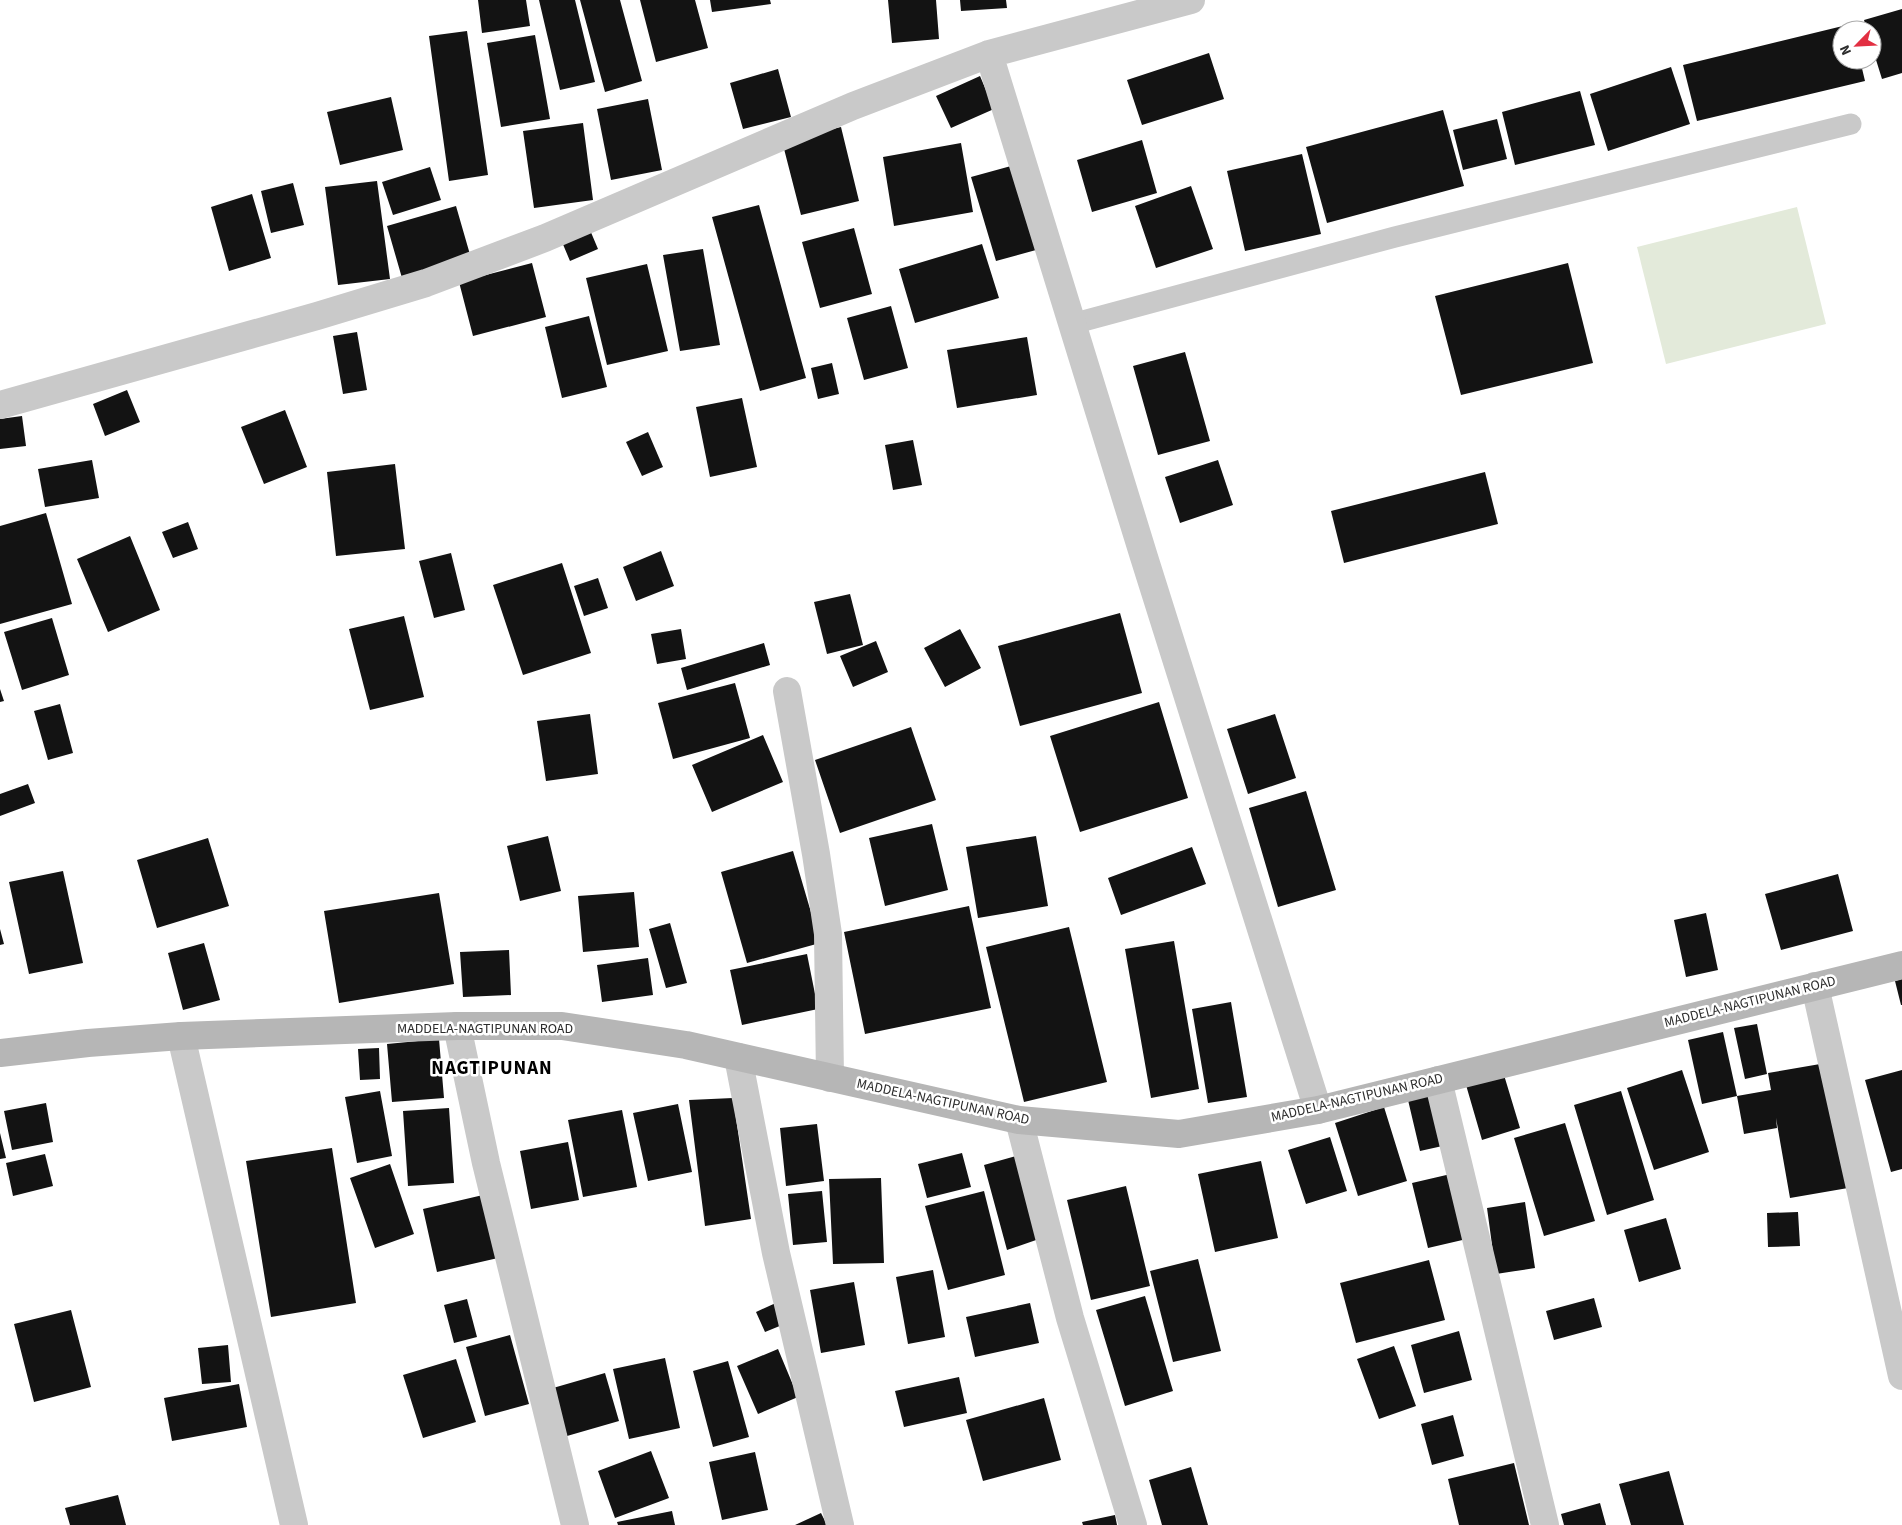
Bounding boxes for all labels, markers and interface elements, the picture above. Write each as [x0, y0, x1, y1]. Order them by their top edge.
north arrow [1832, 20, 1882, 70]
text: N [1835, 42, 1857, 58]
street label: MADDELA-NAGTIPUNAN ROAD [1662, 971, 1838, 1033]
street label: MADDELA-NAGTIPUNAN ROAD [397, 1019, 573, 1039]
district label: NAGTIPUNAN [431, 1055, 553, 1082]
street label: MADDELA-NAGTIPUNAN ROAD [1269, 1068, 1445, 1128]
street label: MADDELA-NAGTIPUNAN ROAD [855, 1074, 1031, 1130]

